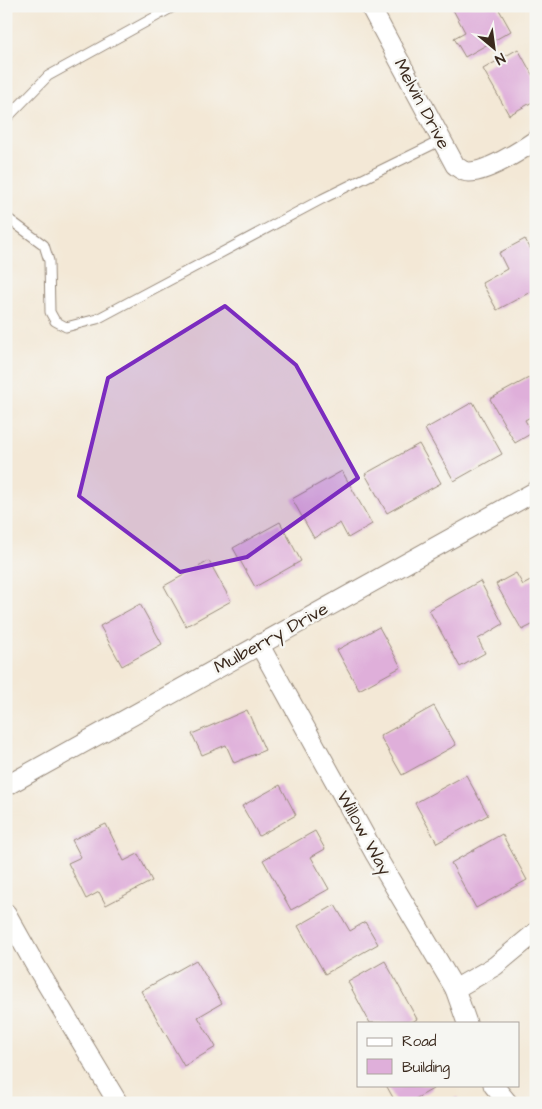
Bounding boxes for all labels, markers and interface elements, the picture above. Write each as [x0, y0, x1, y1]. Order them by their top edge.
north arrow [470, 22, 520, 72]
text: N [491, 48, 509, 69]
street label: Melvin Drive [388, 54, 456, 154]
street label: Mulberry Drive [209, 596, 333, 681]
street label: Willow Way [330, 786, 398, 880]
legend [357, 1022, 520, 1086]
text: Road [402, 1031, 437, 1052]
text: Building [402, 1057, 450, 1079]

